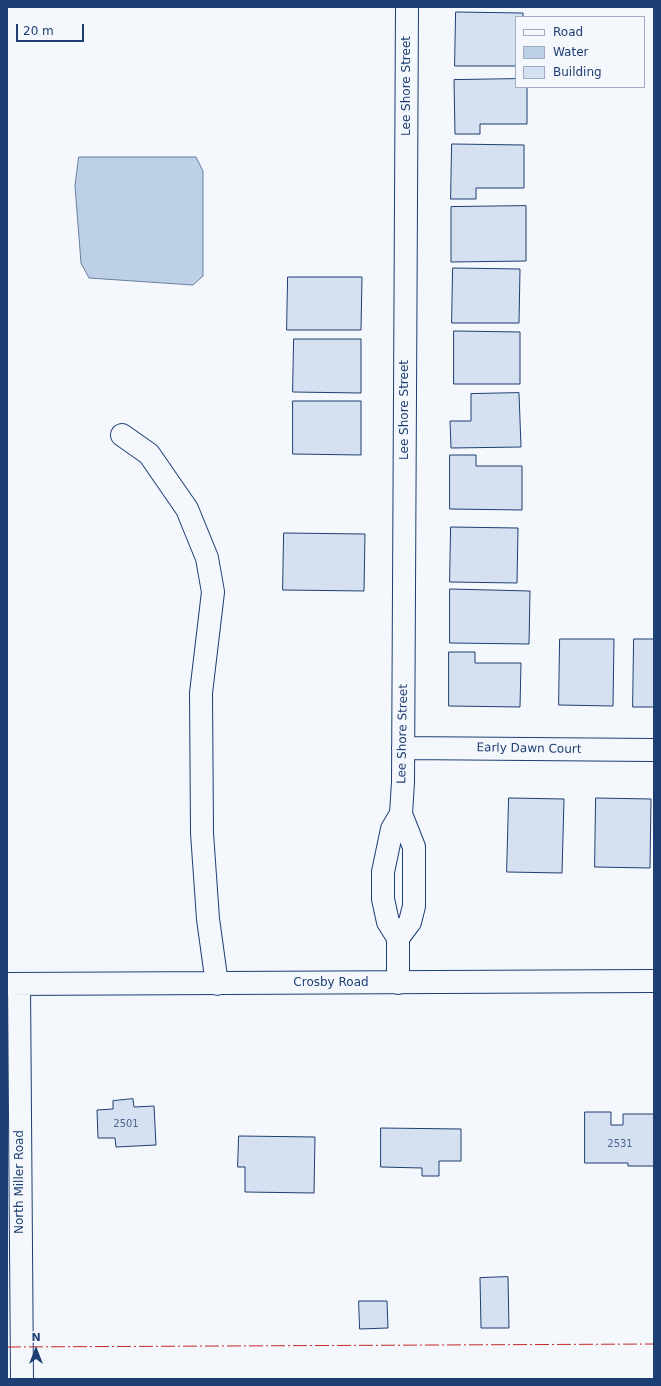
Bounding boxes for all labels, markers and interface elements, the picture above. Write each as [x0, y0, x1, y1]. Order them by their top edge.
scale bar [18, 16, 86, 42]
legend [515, 16, 645, 88]
text: 20 m [23, 24, 54, 38]
text: Road [553, 25, 583, 39]
street label: Lee Shore Street [400, 36, 414, 136]
text: Water [553, 45, 588, 59]
text: Building [553, 65, 602, 79]
street label: Lee Shore Street [398, 360, 412, 460]
street label: Lee Shore Street [395, 684, 411, 784]
street label: Early Dawn Court [476, 741, 582, 757]
street label: Crosby Road [293, 976, 369, 990]
house number: 2501 [113, 1118, 139, 1130]
street label: North Miller Road [13, 1130, 27, 1234]
house number: 2531 [607, 1138, 633, 1150]
north arrow [16, 1330, 56, 1370]
text: N [31, 1331, 41, 1344]

